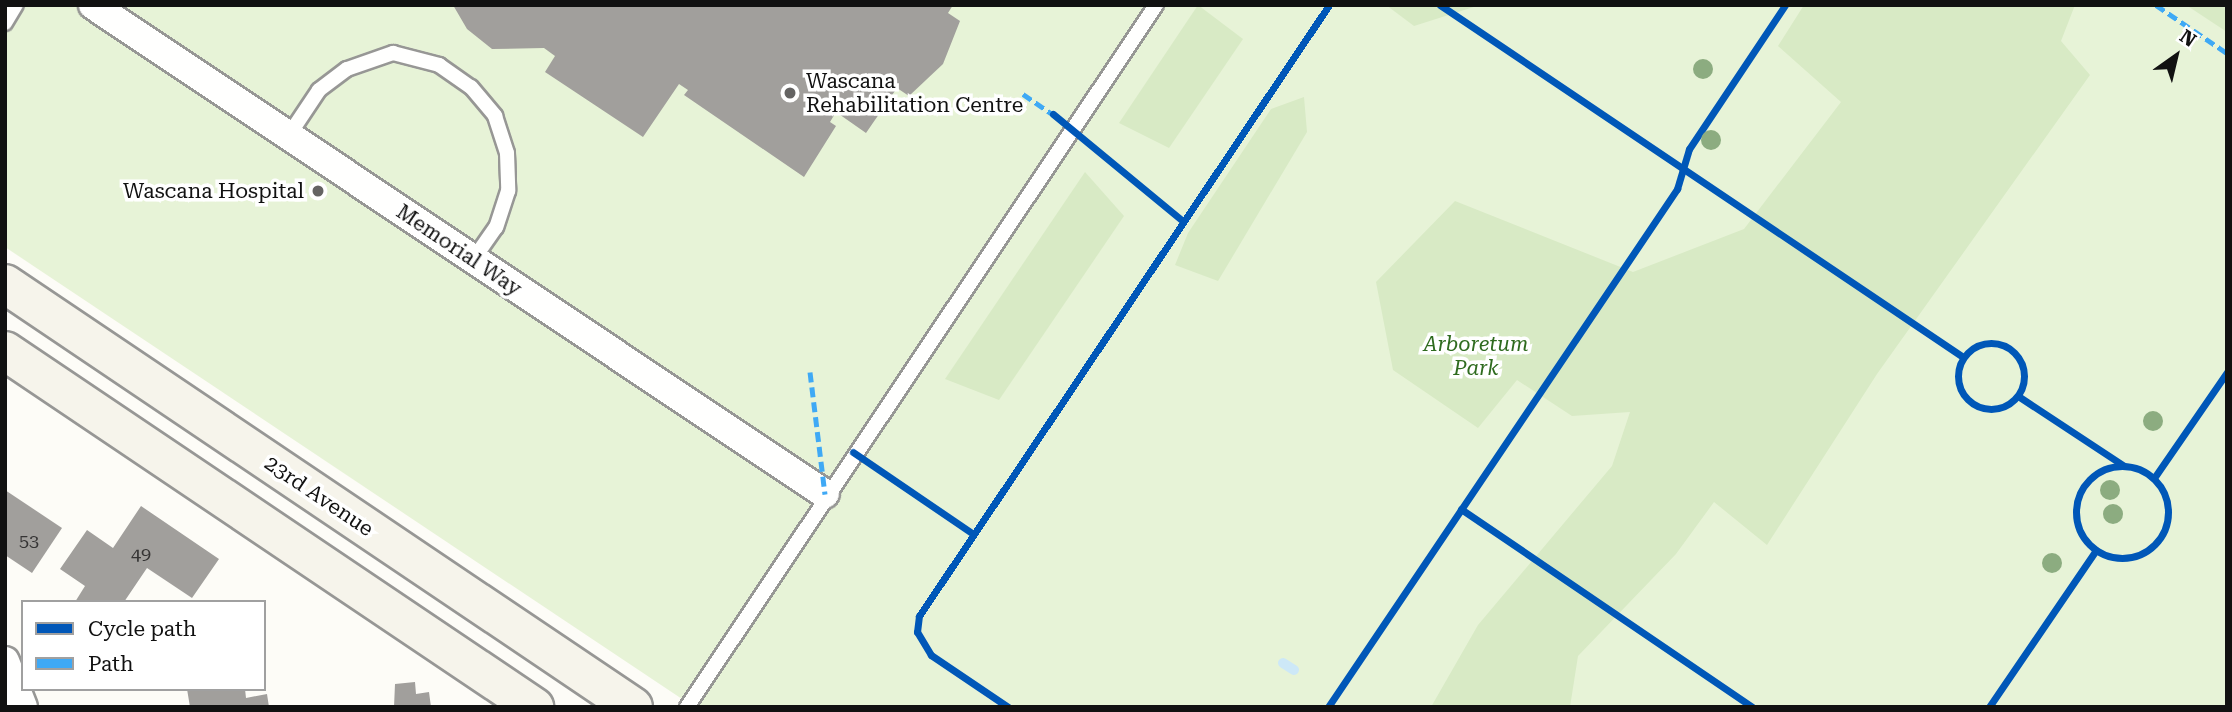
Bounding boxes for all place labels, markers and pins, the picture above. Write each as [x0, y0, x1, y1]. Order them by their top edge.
place label: Wascana Rehabilitation Centre [806, 68, 1023, 118]
marker: Wascana Rehabilitation Centre [780, 83, 800, 103]
place label: Wascana Hospital [123, 178, 304, 204]
marker: Wascana Hospital [310, 183, 326, 199]

